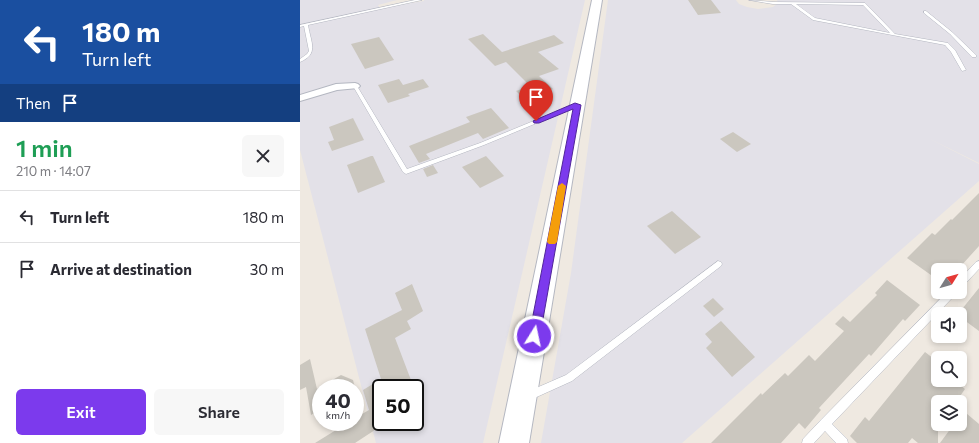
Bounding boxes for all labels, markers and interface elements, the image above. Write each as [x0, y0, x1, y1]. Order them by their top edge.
text: 180 m [82, 14, 160, 48]
icon: left [16, 16, 68, 68]
text: Turn left [82, 48, 151, 70]
pin [519, 80, 553, 121]
icon: arrive [525, 86, 547, 108]
icon: arrive [59, 92, 81, 114]
text: Then [16, 94, 51, 112]
text: 1 min [16, 133, 73, 162]
button: close [242, 135, 284, 177]
text: 210 m · 14:07 [16, 163, 91, 179]
icon: left [16, 206, 38, 228]
text: Turn left [50, 208, 109, 226]
text: 180 m [243, 208, 284, 226]
icon: arrive [16, 258, 38, 280]
text: Arrive at destination [50, 260, 192, 278]
text: 30 m [250, 260, 284, 278]
north arrow [931, 263, 967, 299]
map controls [931, 263, 967, 431]
button: sound [931, 307, 967, 343]
position arrow [513, 315, 555, 357]
button: search [931, 351, 967, 387]
speed limit sign: 50 [372, 379, 424, 431]
text: 40 [325, 388, 351, 412]
button: Exit [16, 389, 146, 435]
button: Share [154, 389, 284, 435]
button: layers [931, 395, 967, 431]
text: km/h [326, 409, 350, 421]

